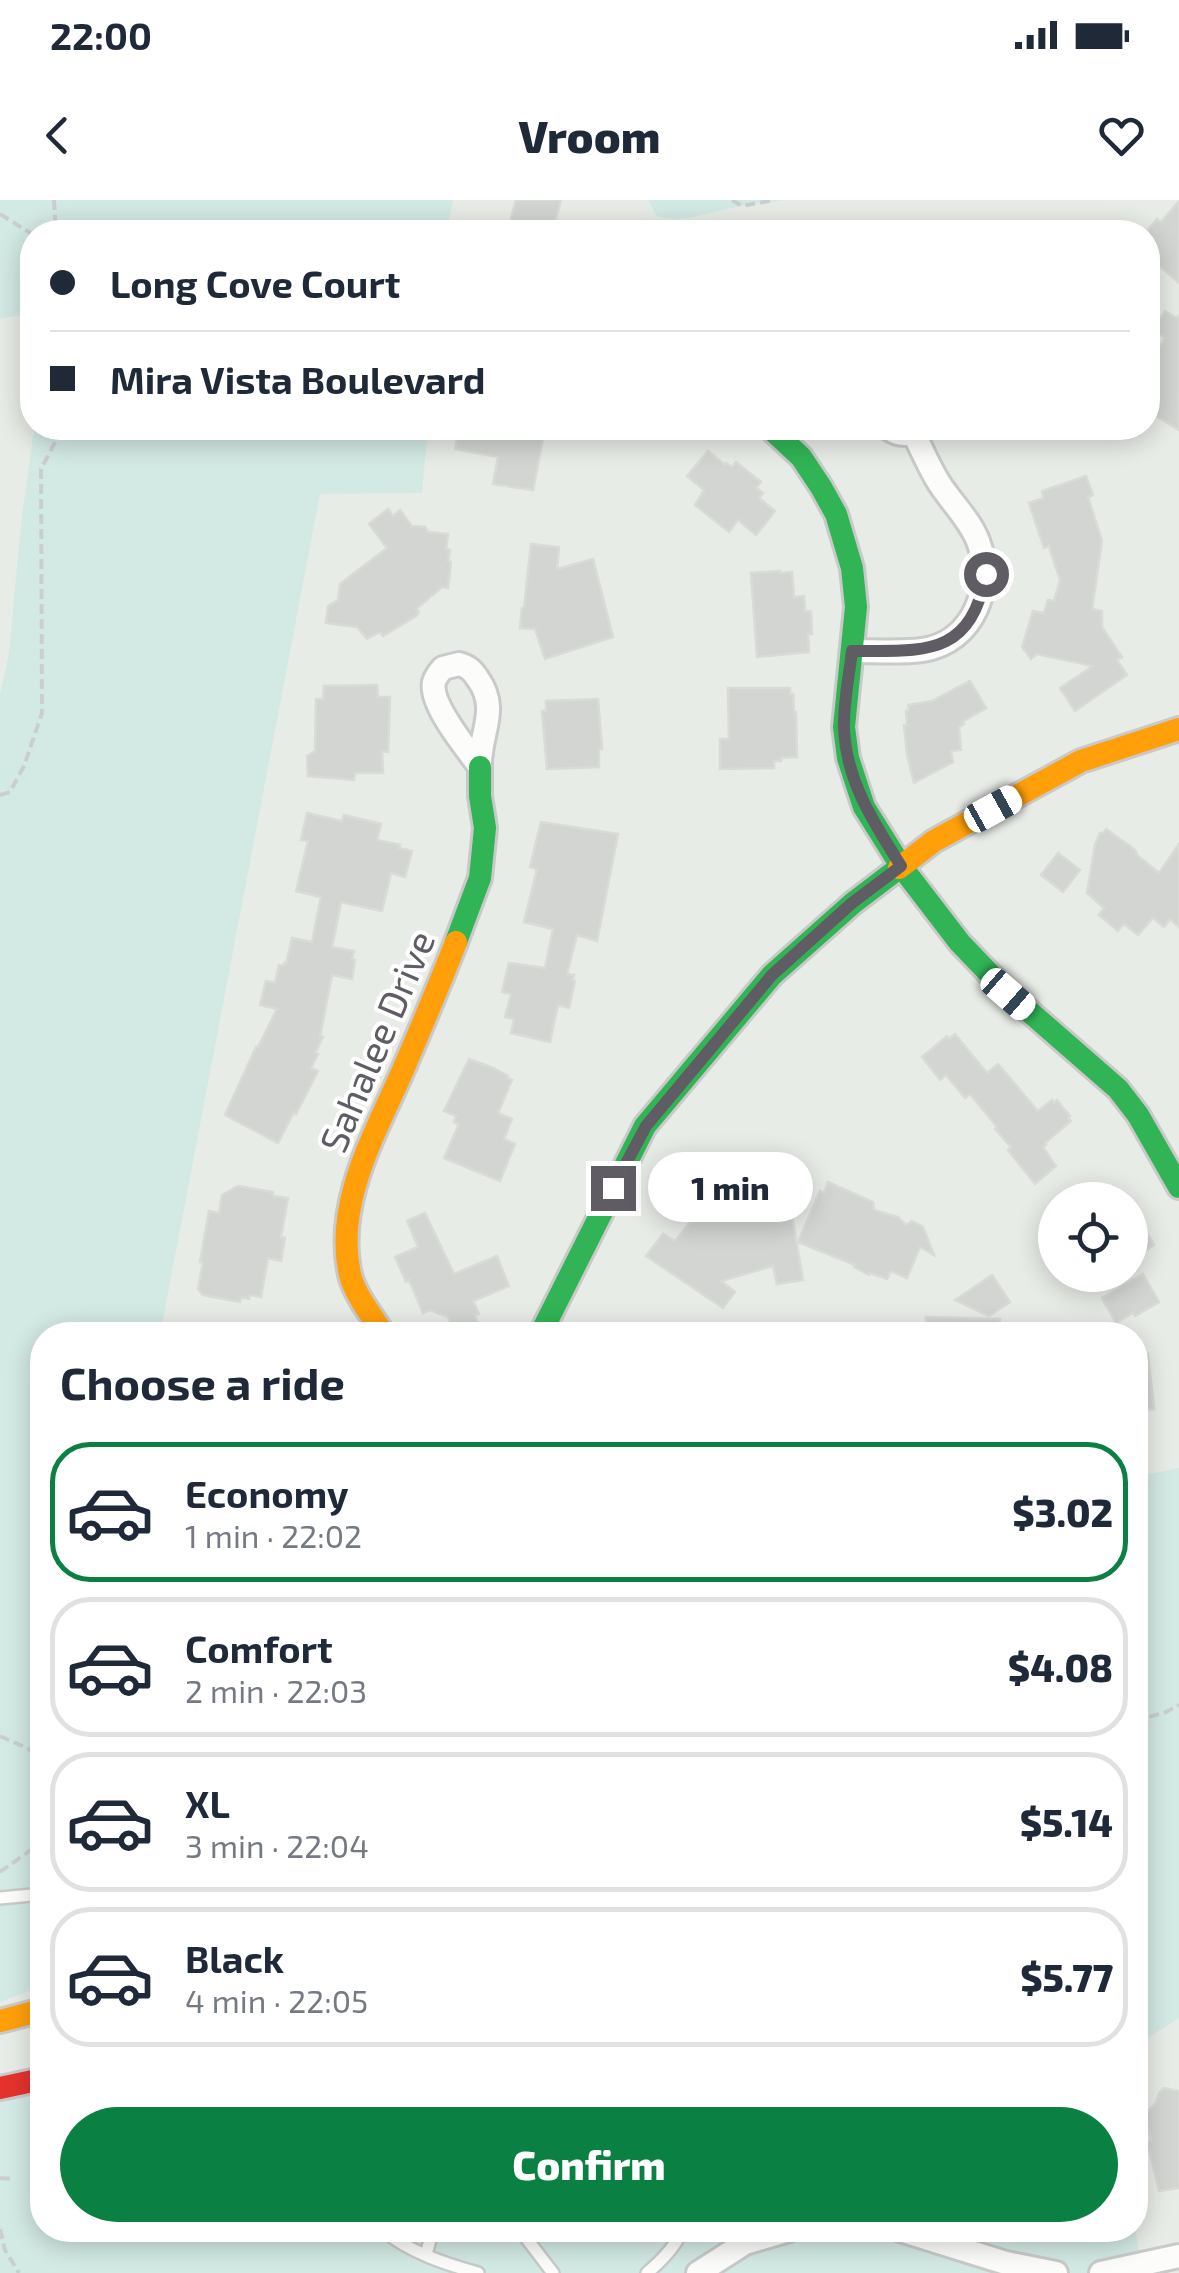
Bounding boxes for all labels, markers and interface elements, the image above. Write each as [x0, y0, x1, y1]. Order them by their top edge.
text: 22:00 [50, 12, 152, 58]
icon: back [30, 108, 85, 163]
text: Vroom [519, 108, 660, 162]
icon: heart [1094, 108, 1149, 163]
text: Long Cove Court [110, 260, 400, 306]
text: Mira Vista Boulevard [110, 356, 485, 402]
route start [964, 552, 1009, 597]
car [959, 781, 1027, 837]
street label: Sahalee Drive [309, 923, 443, 1159]
car [976, 963, 1040, 1025]
callout: 1 min [648, 1153, 813, 1223]
route end [591, 1166, 636, 1211]
text: 1 min [691, 1168, 770, 1206]
map controls [1038, 1182, 1148, 1292]
button: locate [1038, 1182, 1148, 1292]
text: Choose a ride [60, 1355, 345, 1409]
icon: car [65, 1467, 155, 1557]
text: Economy [185, 1470, 349, 1516]
text: $3.02 [1012, 1489, 1113, 1535]
text: 1 min · 22:02 [185, 1516, 362, 1554]
icon: car [65, 1622, 155, 1712]
text: Comfort [185, 1625, 333, 1671]
text: $4.08 [1008, 1644, 1113, 1690]
text: 2 min · 22:03 [185, 1671, 367, 1709]
icon: car [65, 1777, 155, 1867]
text: XL [185, 1780, 230, 1826]
text: $5.14 [1020, 1799, 1113, 1845]
text: 3 min · 22:04 [185, 1826, 369, 1864]
icon: car [65, 1932, 155, 2022]
text: Black [185, 1935, 284, 1981]
text: $5.77 [1020, 1954, 1113, 2000]
text: 4 min · 22:05 [185, 1981, 368, 2019]
button: Confirm [60, 2107, 1118, 2222]

